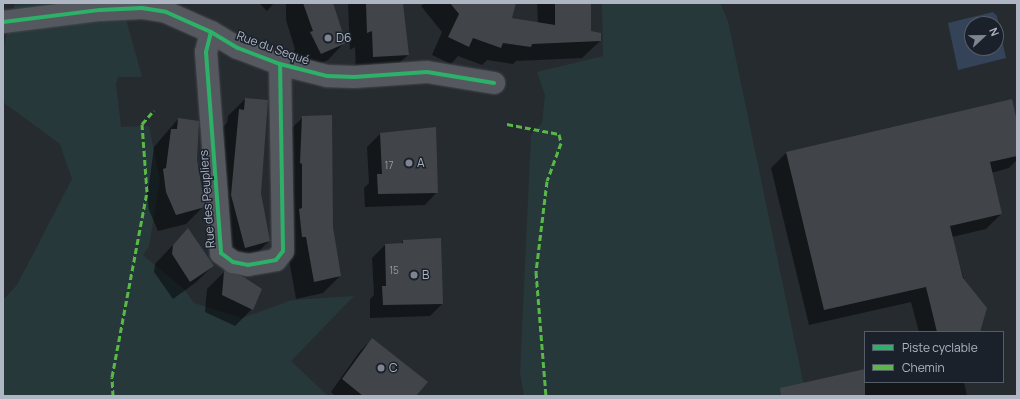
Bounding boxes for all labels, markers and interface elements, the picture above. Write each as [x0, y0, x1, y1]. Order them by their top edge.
north arrow [964, 16, 1004, 56]
text: N [986, 25, 1003, 38]
street label: Rue du Sequé [235, 28, 311, 68]
place label: D6 [336, 31, 352, 45]
marker: D6 [323, 33, 333, 43]
street label: Rue des Peupliers [196, 149, 218, 249]
place label: A [417, 156, 425, 170]
marker: A [404, 158, 414, 168]
house number: 17 [385, 160, 393, 172]
house number: 15 [389, 265, 399, 277]
place label: B [422, 268, 429, 282]
marker: B [409, 270, 419, 280]
legend [864, 331, 1004, 383]
text: Piste cyclable [902, 339, 978, 356]
text: Chemin [902, 359, 945, 376]
place label: C [389, 361, 398, 375]
marker: C [376, 363, 386, 373]

